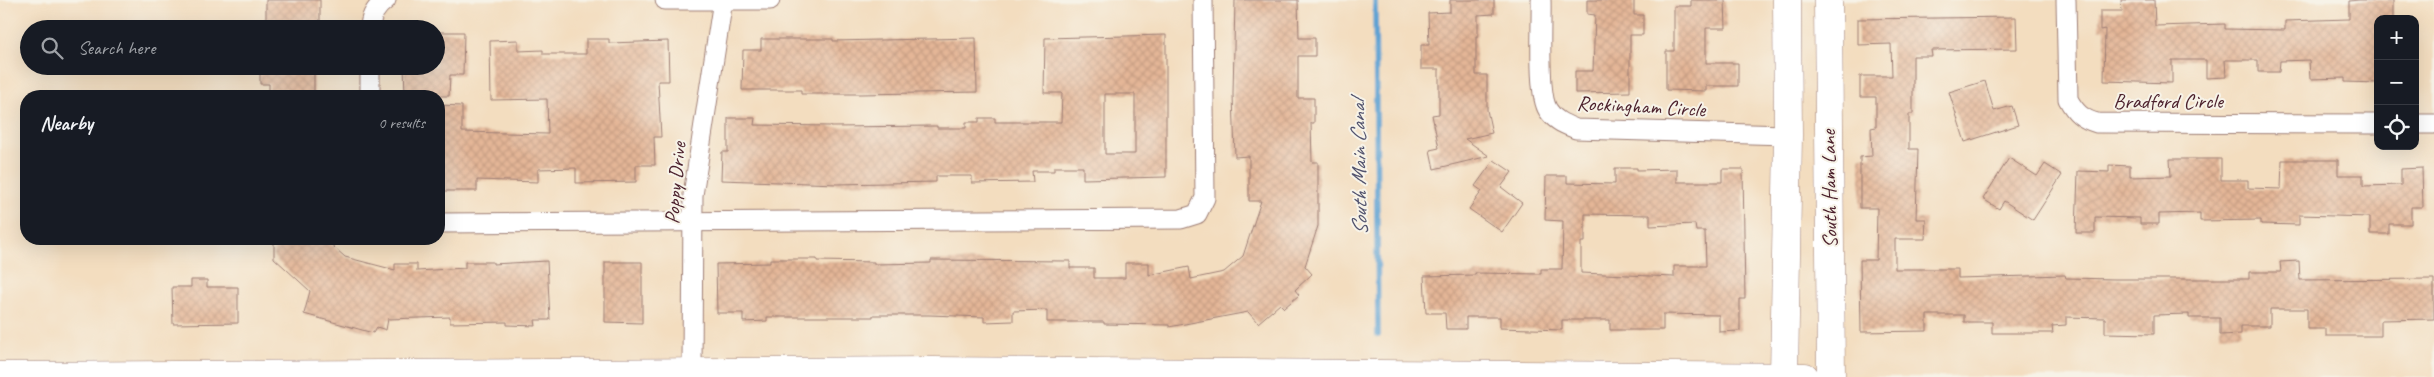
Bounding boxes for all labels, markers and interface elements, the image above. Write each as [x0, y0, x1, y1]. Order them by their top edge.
map controls [2374, 15, 2419, 150]
button: + [2374, 15, 2419, 60]
search box [20, 20, 445, 75]
icon: search [38, 34, 66, 62]
text: Search here [78, 36, 155, 60]
button: − [2374, 60, 2419, 105]
street label: Bradford Circle [2113, 88, 2225, 114]
street label: Rockingham Circle [1576, 90, 1707, 122]
water label: South Main Canal [1344, 93, 1374, 236]
button: locate [2374, 105, 2419, 150]
text: Nearby [40, 110, 93, 136]
text: 0 results [378, 113, 425, 133]
street label: South Ham Lane [1815, 128, 1843, 248]
street label: Poppy Drive [658, 140, 692, 225]

